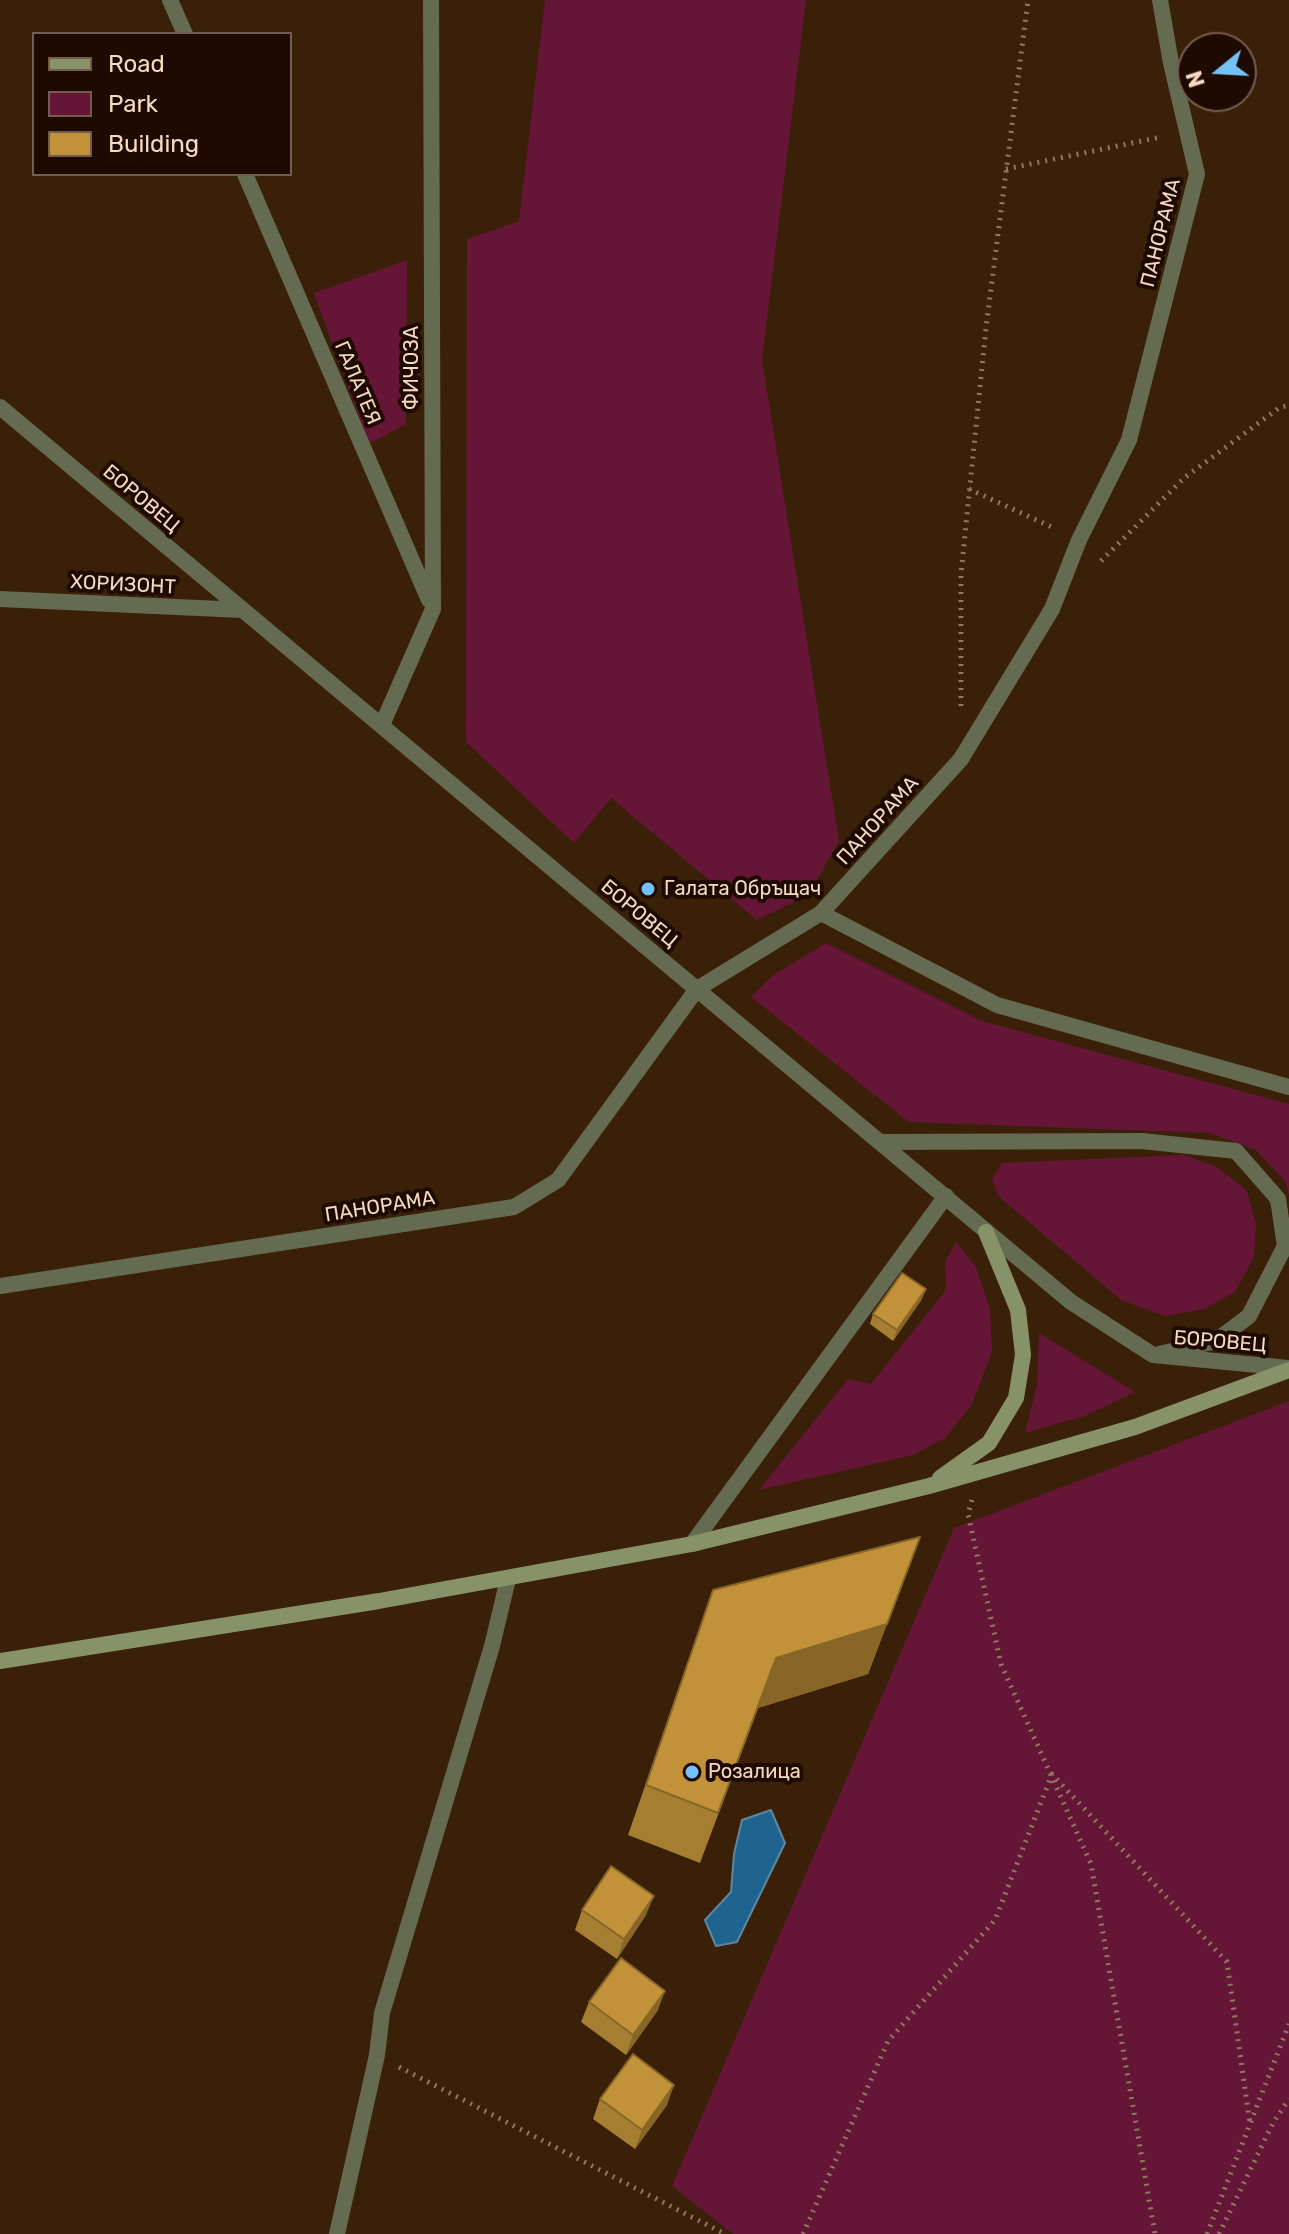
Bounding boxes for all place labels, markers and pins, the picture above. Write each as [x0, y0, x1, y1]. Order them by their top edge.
place label: Галата Обръщач [664, 877, 821, 901]
marker: Галата Обръщач [639, 880, 657, 898]
place label: Розалица [708, 1760, 801, 1784]
marker: Розалица [683, 1763, 701, 1781]

